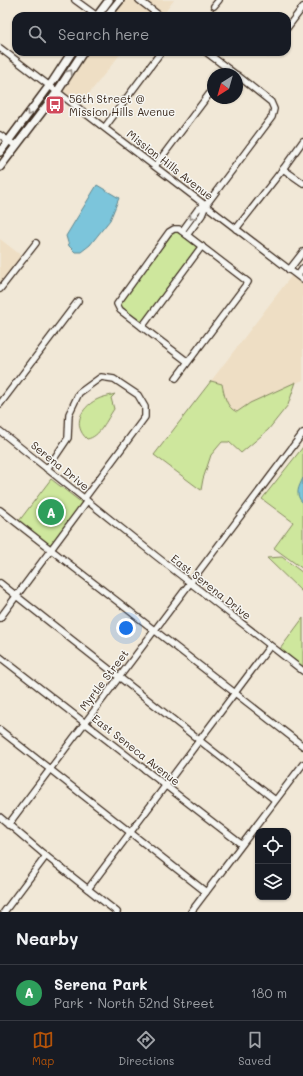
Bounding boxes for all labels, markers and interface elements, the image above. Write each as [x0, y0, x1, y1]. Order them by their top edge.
search box [12, 12, 291, 56]
icon: search [26, 23, 48, 45]
text: Search here [58, 24, 149, 44]
north arrow [207, 68, 243, 104]
one-way arrow [65, 69, 73, 76]
place label: 56th Street @ Mission Hills Avenue [69, 91, 175, 119]
bus stop icon: 56th Street @ Mission Hills Avenue [44, 94, 66, 116]
one-way arrow [27, 109, 34, 116]
street label: Mission Hills Avenue [124, 126, 217, 203]
one-way arrow [190, 212, 197, 219]
street label: Serena Drive [28, 437, 93, 494]
pin: A [38, 497, 64, 527]
street label: East Serena Drive [168, 551, 255, 623]
your location [116, 618, 136, 638]
street label: Myrtle Street [76, 646, 132, 713]
street label: East Seneca Avenue [89, 711, 183, 789]
map controls [255, 828, 291, 900]
button: locate [255, 828, 291, 864]
button: layers [255, 864, 291, 900]
text: Nearby [16, 927, 78, 949]
text: Serena Park [54, 974, 148, 994]
text: A [24, 984, 34, 1001]
text: 180 m [251, 984, 287, 1001]
text: Park · North 52nd Street [54, 994, 214, 1011]
tab: Map [32, 1029, 54, 1068]
tab: Directions [118, 1029, 174, 1068]
tab: Saved [238, 1029, 271, 1068]

